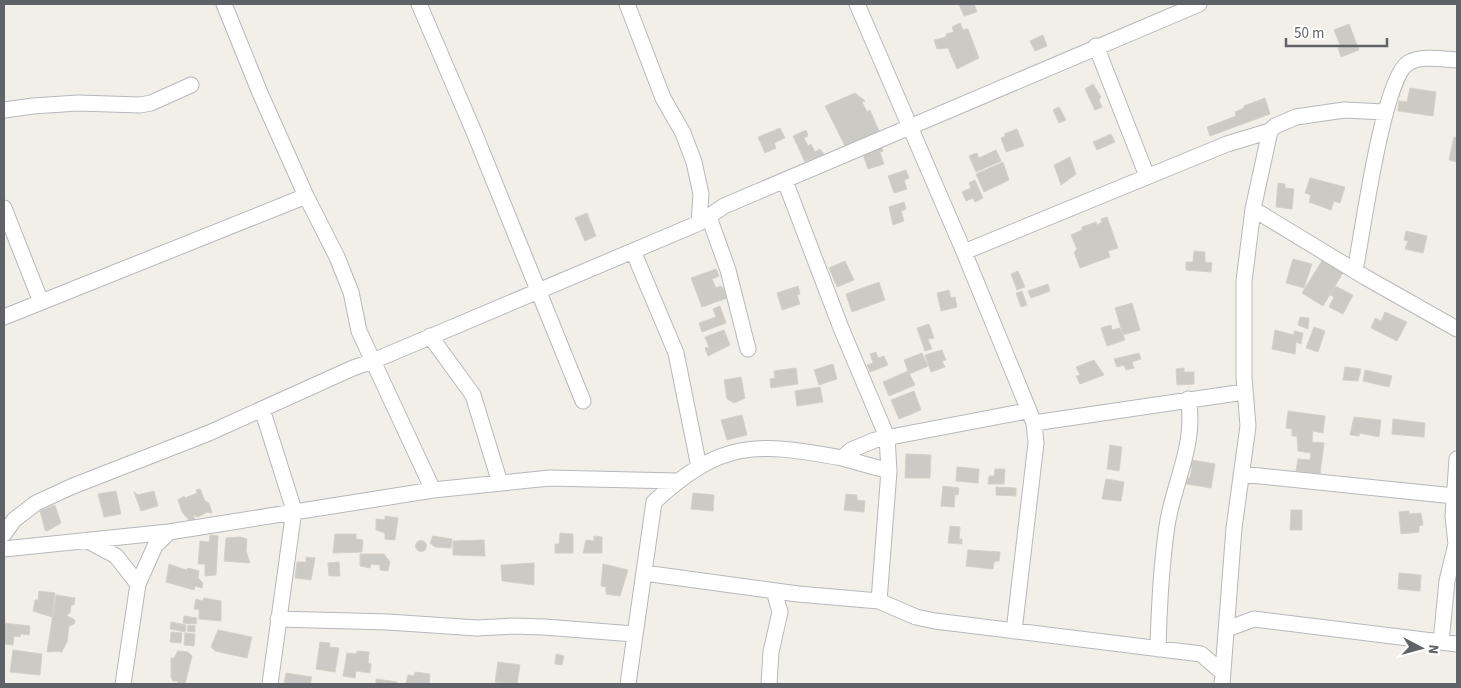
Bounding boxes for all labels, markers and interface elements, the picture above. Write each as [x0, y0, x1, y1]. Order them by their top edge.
scale bar [1286, 15, 1387, 47]
text: 50 m [1294, 23, 1324, 44]
north arrow [1396, 623, 1446, 673]
text: N [1423, 644, 1443, 655]

